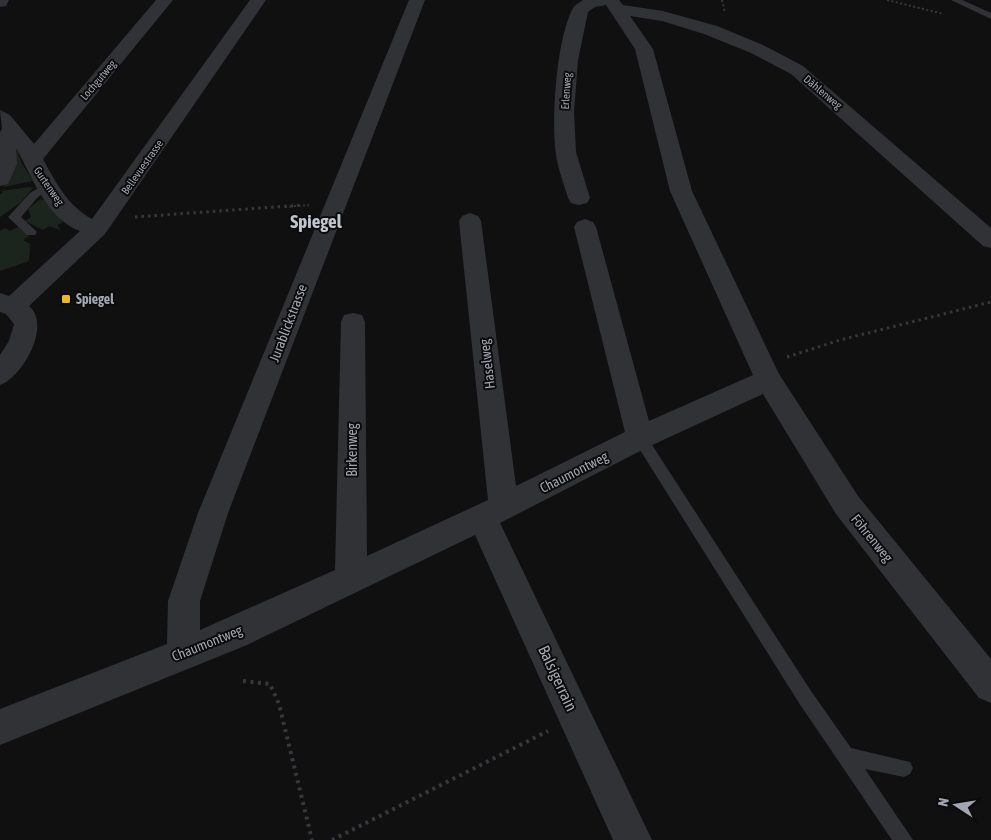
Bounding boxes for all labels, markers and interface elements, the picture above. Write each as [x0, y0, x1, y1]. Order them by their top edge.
street label: Lochgutweg [78, 57, 118, 102]
street label: Erlenweg [559, 72, 573, 110]
street label: Dählenweg [802, 73, 845, 112]
street label: Bellevuestrasse [119, 138, 165, 196]
street label: Gurtenweg [32, 165, 67, 208]
district label: Spiegel [290, 210, 343, 232]
street label: Jurablickstrasse [266, 282, 310, 364]
place label: Spiegel [76, 291, 114, 307]
marker: Spiegel [60, 293, 72, 305]
street label: Haselweg [476, 338, 498, 390]
street label: Birkenweg [344, 423, 360, 477]
street label: Chaumontweg [537, 448, 611, 496]
street label: Föhrenweg [848, 511, 896, 565]
street label: Chaumontweg [169, 622, 245, 664]
street label: Balsigerrain [534, 642, 581, 714]
north arrow [931, 780, 981, 830]
text: N [935, 797, 952, 808]

